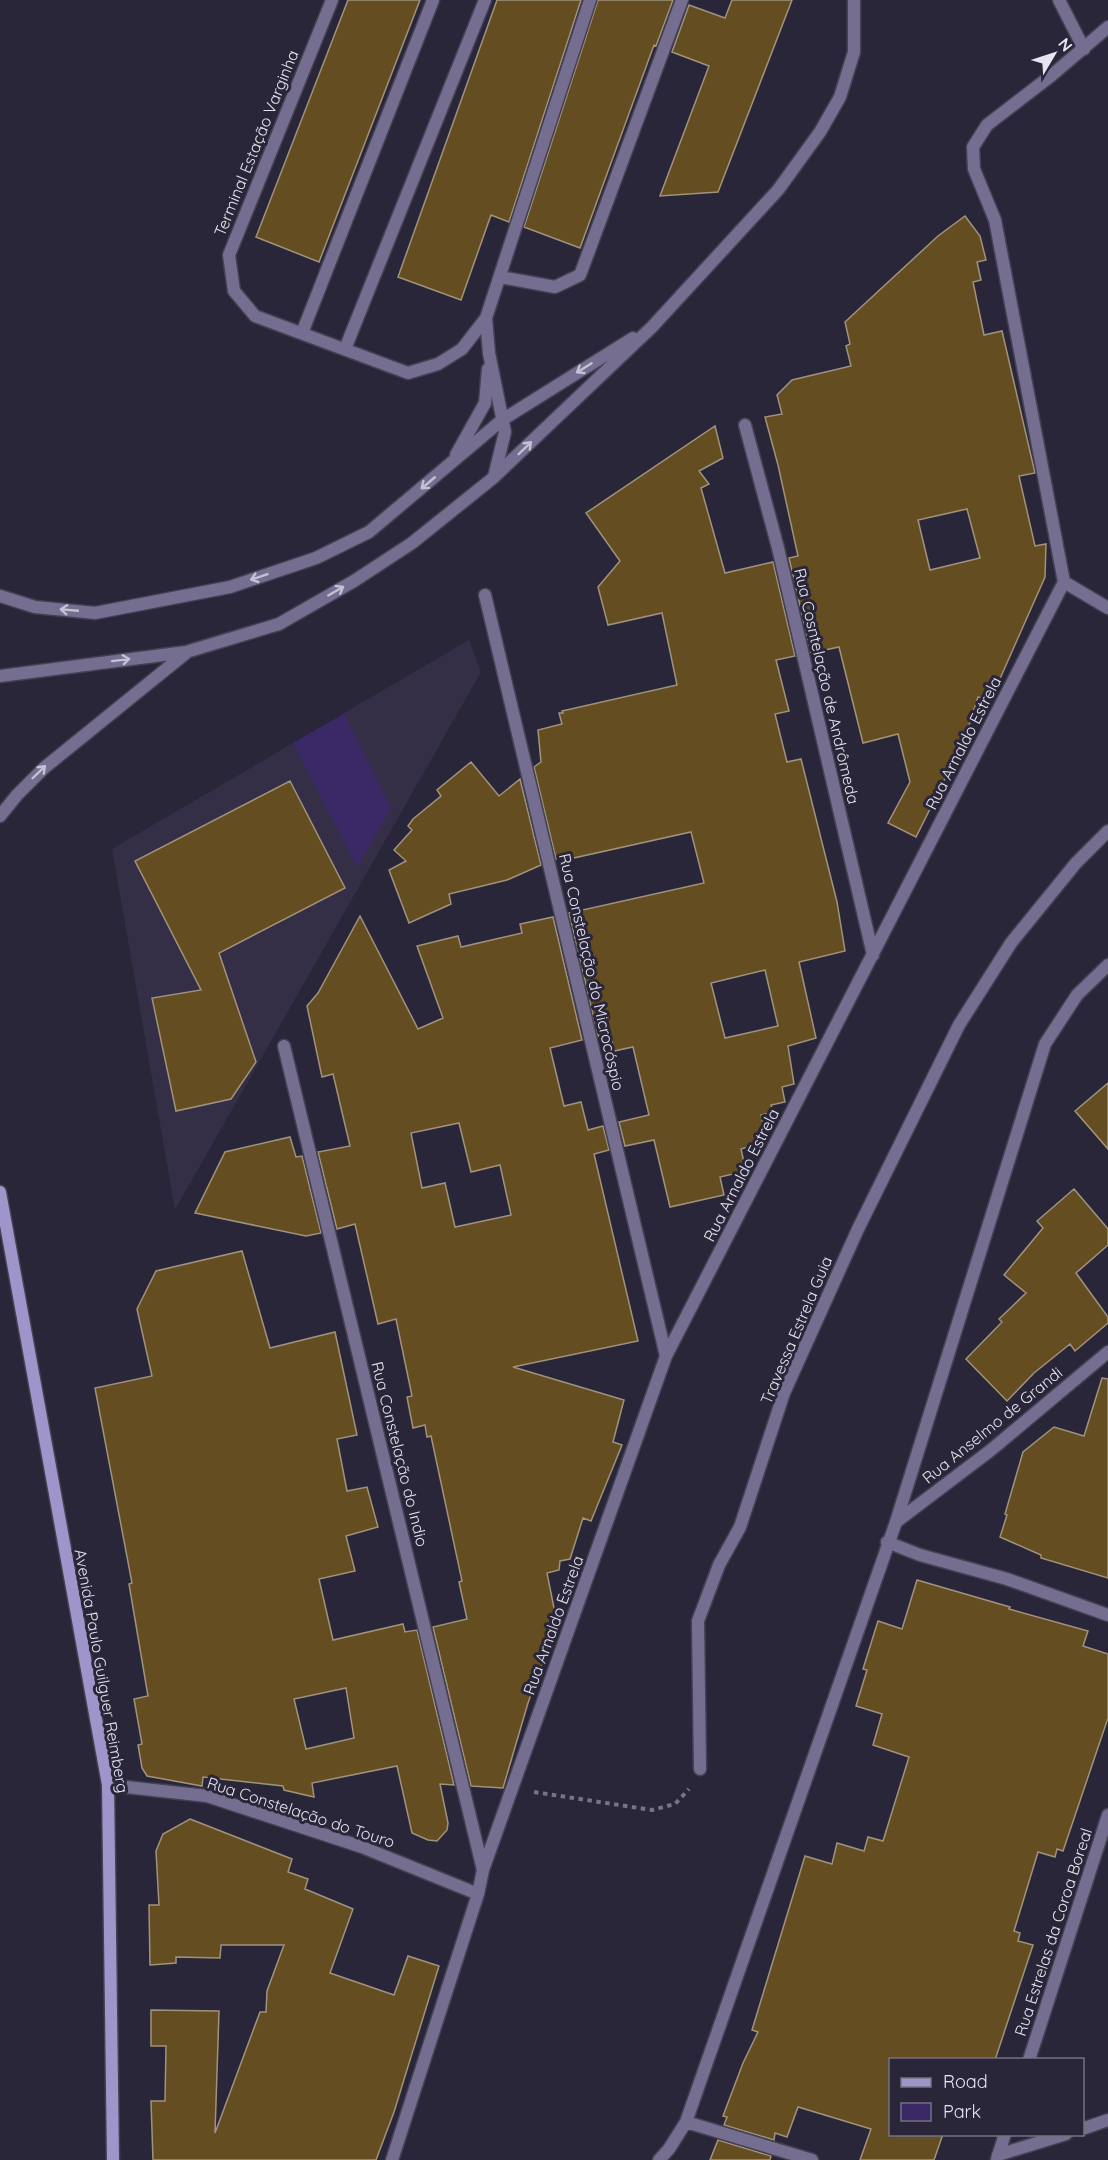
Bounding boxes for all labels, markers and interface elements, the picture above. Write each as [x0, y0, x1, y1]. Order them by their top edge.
north arrow [1024, 24, 1084, 84]
text: N [1054, 34, 1077, 55]
street label: Terminal Estação Varginha [209, 47, 303, 239]
one-way arrow [577, 362, 593, 374]
one-way arrow [517, 441, 532, 455]
one-way arrow [420, 477, 436, 490]
street label: Rua Cosntelação de Andrômeda [790, 566, 864, 806]
one-way arrow [251, 572, 269, 583]
one-way arrow [327, 585, 345, 596]
one-way arrow [59, 605, 79, 616]
one-way arrow [110, 655, 130, 666]
street label: Rua Arnaldo Estrela [921, 673, 1005, 813]
one-way arrow [32, 765, 47, 780]
street label: Rua Constelação do Microcóspio [555, 851, 629, 1093]
street label: Rua Arnaldo Estrela [699, 1105, 783, 1245]
street label: Travessa Estrela Guia [756, 1253, 836, 1407]
street label: Rua Constelação do Indio [367, 1359, 433, 1549]
street label: Rua Anselmo de Grandi [918, 1362, 1066, 1488]
street label: Avenida Paulo Guilguer Reimberg [71, 1547, 133, 1795]
street label: Rua Arnaldo Estrela [519, 1553, 587, 1697]
street label: Rua Constelação do Touro [205, 1772, 397, 1852]
street label: Rua Estrelas da Coroa Boreal [1010, 1825, 1096, 2039]
legend [889, 2058, 1084, 2136]
text: Road [943, 2070, 988, 2093]
text: Park [943, 2100, 981, 2123]

